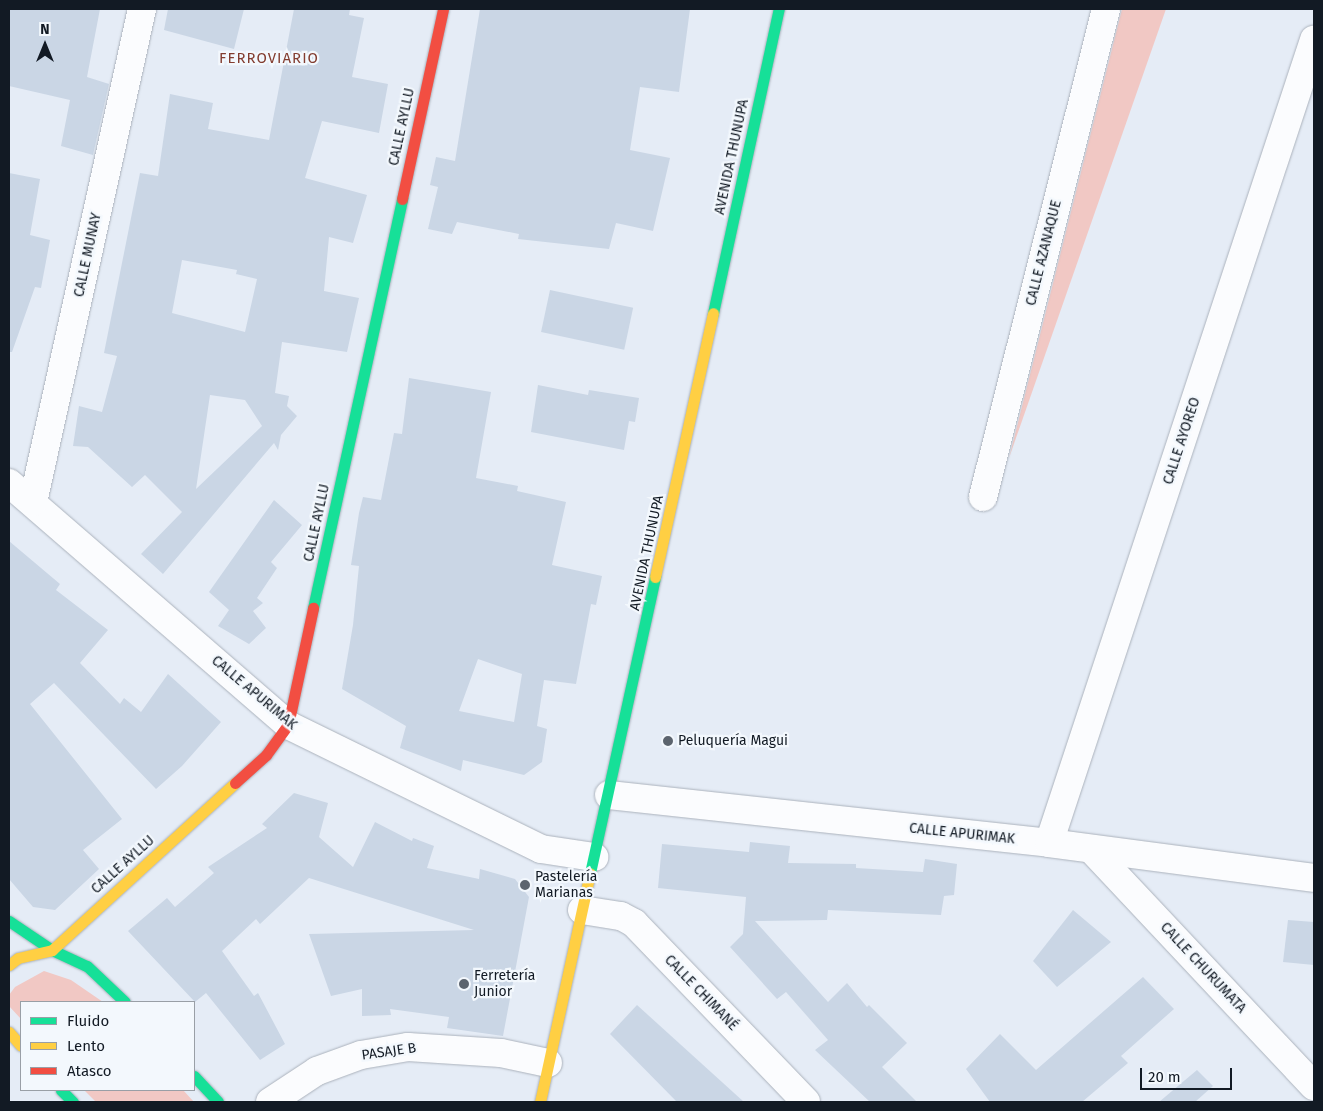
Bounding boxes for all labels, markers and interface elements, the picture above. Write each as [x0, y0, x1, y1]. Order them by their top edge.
north arrow [20, 20, 70, 70]
text: N [40, 21, 50, 38]
district label: FERROVIARIO [218, 50, 320, 68]
street label: CALLE AYLLU [386, 87, 418, 167]
street label: AVENIDA THUNUPA [712, 98, 752, 216]
street label: CALLE AZANAQUE [1023, 198, 1065, 308]
street label: CALLE MUNAY [71, 211, 105, 299]
street label: CALLE AYOREO [1160, 395, 1204, 487]
street label: CALLE AYLLU [301, 483, 333, 563]
street label: AVENIDA THUNUPA [627, 494, 667, 612]
street label: CALLE APURIMAK [208, 652, 300, 734]
place label: Peluquería Magui [678, 733, 788, 749]
marker: Peluquería Magui [662, 735, 674, 747]
street label: CALLE APURIMAK [908, 820, 1016, 848]
street label: CALLE AYLLU [88, 832, 158, 898]
place label: Pastelería Marianas [535, 869, 597, 902]
marker: Pastelería Marianas [519, 879, 531, 891]
street label: CALLE CHURUMATA [1157, 919, 1249, 1017]
street label: CALLE CHIMANÉ [661, 952, 741, 1034]
place label: Ferretería Junior [474, 968, 535, 1000]
marker: Ferretería Junior [458, 978, 470, 990]
legend [20, 1001, 195, 1091]
text: Fluido [67, 1012, 109, 1030]
text: Lento [67, 1037, 105, 1055]
street label: PASAJE B [361, 1040, 417, 1064]
scale bar [1143, 1058, 1236, 1090]
text: Atasco [67, 1062, 112, 1080]
text: 20 m [1148, 1068, 1181, 1086]

